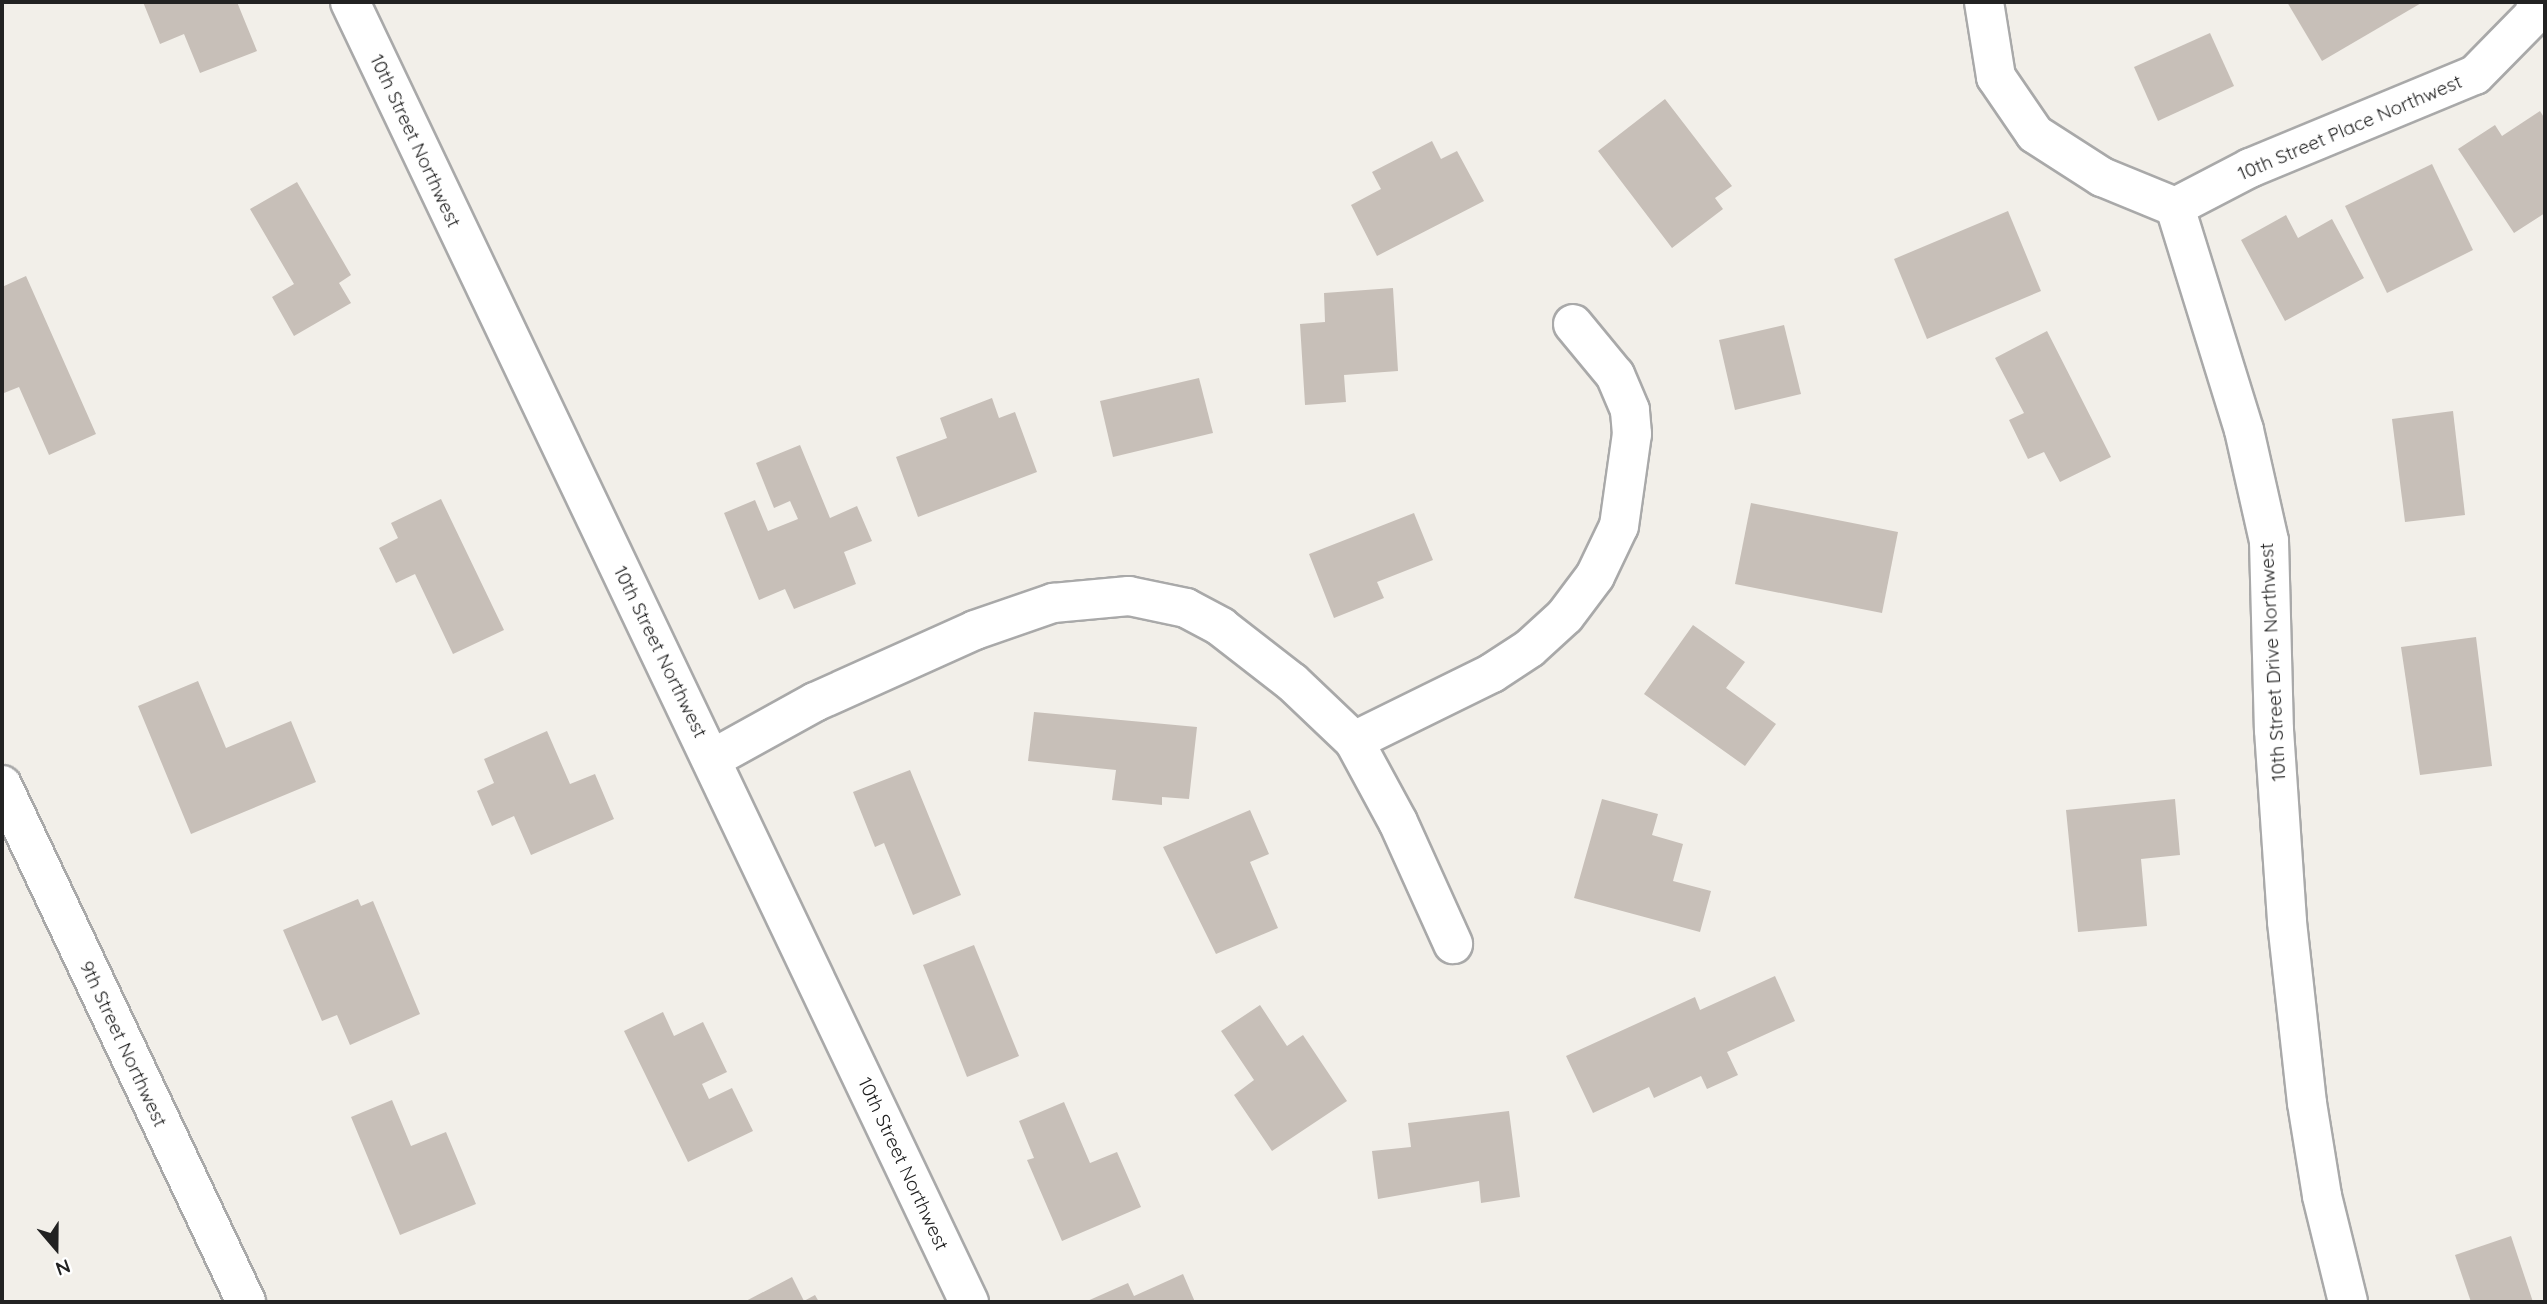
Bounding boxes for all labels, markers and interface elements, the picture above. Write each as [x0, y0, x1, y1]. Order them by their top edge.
street label: 10th Street Northwest [365, 51, 465, 231]
street label: 10th Street Place Northwest [2235, 70, 2465, 186]
street label: 10th Street Drive Northwest [2255, 542, 2291, 782]
street label: 10th Street Northwest [609, 562, 711, 742]
street label: 9th Street Northwest [75, 957, 171, 1131]
street label: 10th Street Northwest [853, 1074, 953, 1254]
north arrow [21, 1213, 91, 1283]
text: N [53, 1254, 74, 1281]

